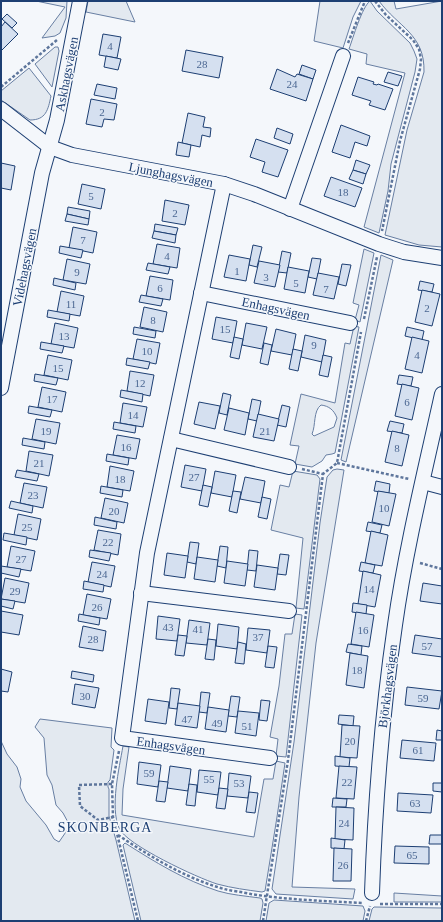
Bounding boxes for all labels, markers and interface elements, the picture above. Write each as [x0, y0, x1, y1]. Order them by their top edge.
street label: Askhagsvägen [52, 35, 81, 113]
house number: 4 [107, 40, 113, 52]
house number: 28 [197, 58, 208, 70]
house number: 24 [287, 78, 298, 90]
house number: 2 [99, 106, 105, 118]
street label: Ljunghagsvägen [127, 159, 215, 190]
house number: 18 [338, 186, 349, 198]
house number: 5 [88, 190, 94, 202]
house number: 2 [172, 207, 178, 219]
street label: Videhagsvägen [10, 226, 40, 307]
house number: 7 [80, 234, 86, 246]
house number: 4 [164, 250, 170, 262]
house number: 1 [234, 265, 240, 277]
house number: 9 [74, 266, 80, 278]
house number: 3 [263, 271, 269, 283]
house number: 5 [293, 277, 299, 289]
house number: 6 [157, 282, 163, 294]
house number: 7 [323, 283, 329, 295]
street label: Enhagsvägen [240, 294, 312, 323]
house number: 11 [66, 298, 76, 310]
house number: 2 [424, 302, 430, 314]
house number: 8 [150, 314, 156, 326]
house number: 15 [220, 323, 231, 335]
house number: 13 [59, 330, 70, 342]
house number: 9 [311, 339, 317, 351]
house number: 10 [142, 345, 153, 357]
house number: 4 [414, 349, 420, 361]
house number: 15 [53, 362, 64, 374]
house number: 12 [135, 377, 146, 389]
house number: 17 [47, 393, 58, 405]
house number: 6 [404, 396, 410, 408]
house number: 14 [128, 409, 139, 421]
house number: 19 [41, 425, 52, 437]
house number: 21 [260, 425, 271, 437]
house number: 16 [121, 441, 132, 453]
house number: 8 [394, 442, 400, 454]
house number: 21 [34, 457, 45, 469]
house number: 27 [189, 471, 200, 483]
house number: 18 [115, 473, 126, 485]
house number: 23 [28, 489, 39, 501]
house number: 10 [379, 502, 390, 514]
house number: 20 [109, 505, 120, 517]
house number: 25 [22, 521, 33, 533]
house number: 22 [103, 536, 114, 548]
house number: 27 [16, 553, 27, 565]
house number: 24 [97, 568, 108, 580]
house number: 14 [364, 583, 375, 595]
house number: 29 [10, 585, 21, 597]
house number: 26 [92, 601, 103, 613]
house number: 43 [163, 621, 174, 633]
house number: 41 [193, 623, 204, 635]
house number: 16 [358, 624, 369, 636]
house number: 37 [253, 631, 264, 643]
house number: 28 [88, 633, 99, 645]
house number: 57 [422, 640, 433, 652]
street label: Björkhagsvägen [375, 643, 400, 729]
house number: 18 [352, 664, 363, 676]
house number: 30 [80, 690, 91, 702]
house number: 59 [418, 692, 429, 704]
house number: 47 [182, 713, 193, 725]
house number: 49 [212, 717, 223, 729]
house number: 51 [242, 720, 253, 732]
street label: Enhagsvägen [136, 733, 207, 758]
house number: 20 [345, 735, 356, 747]
house number: 61 [413, 744, 424, 756]
house number: 59 [144, 767, 155, 779]
house number: 55 [204, 773, 215, 785]
house number: 22 [342, 776, 353, 788]
house number: 53 [234, 777, 245, 789]
house number: 63 [410, 797, 421, 809]
house number: 24 [339, 817, 350, 829]
district label: SKONBERGA [58, 820, 152, 835]
house number: 65 [407, 849, 418, 861]
house number: 26 [338, 859, 349, 871]

